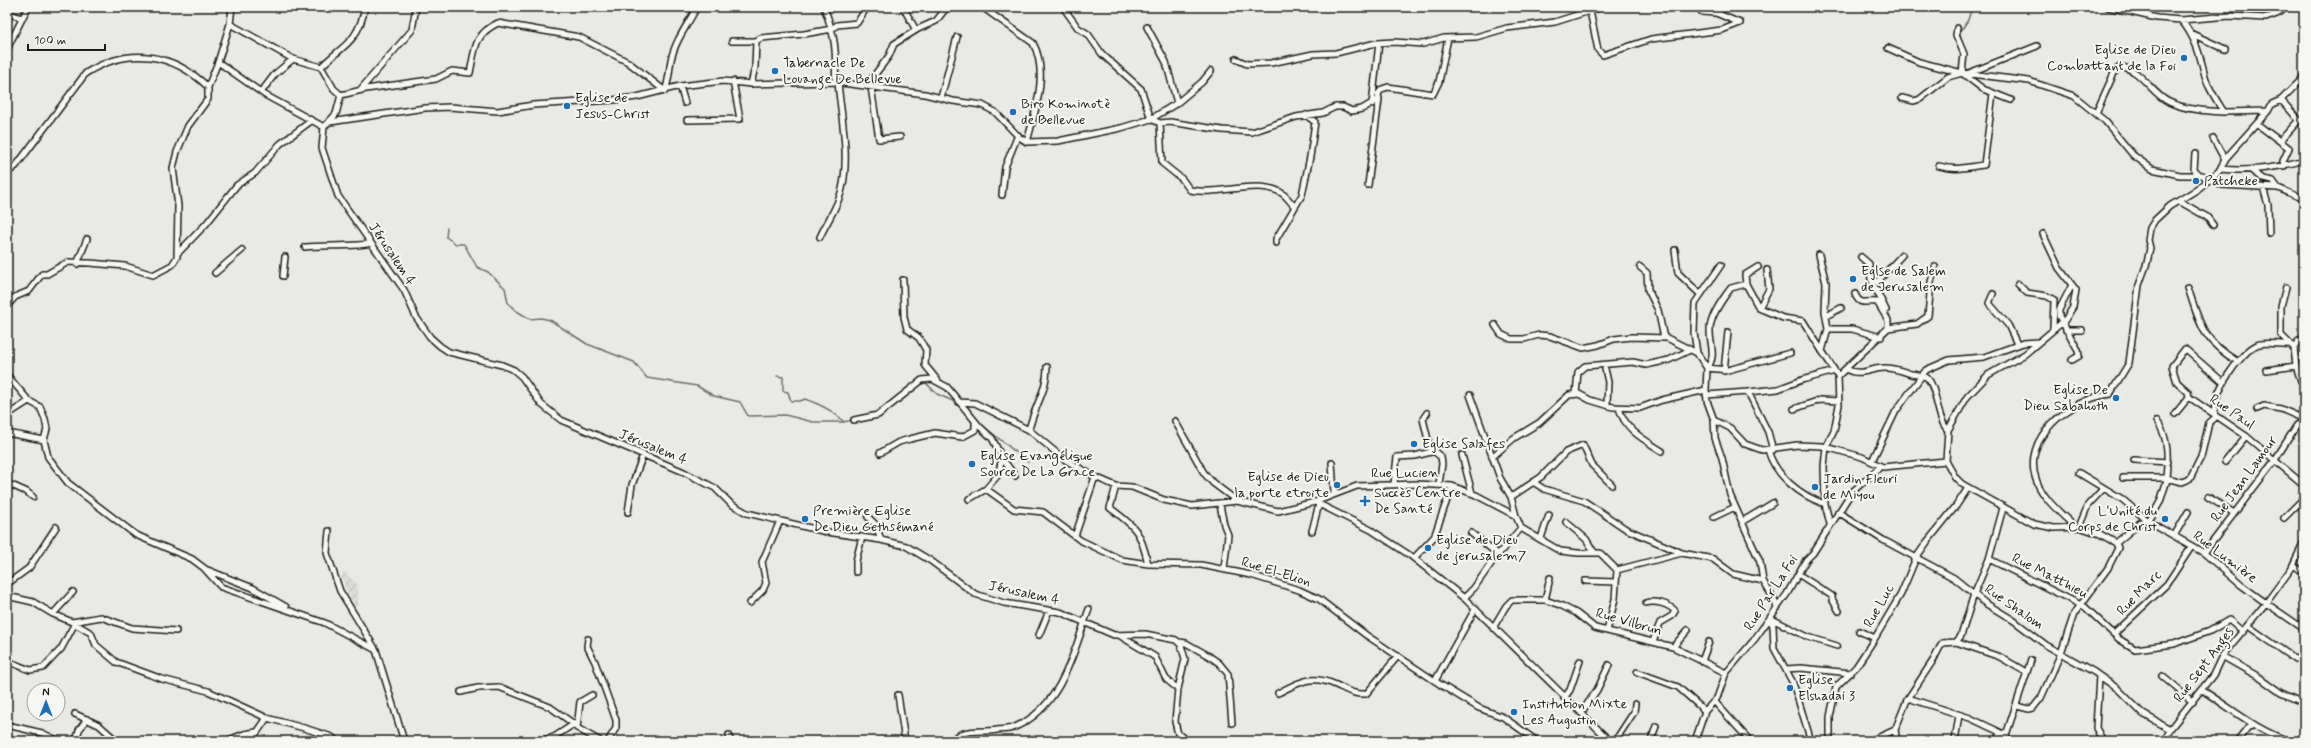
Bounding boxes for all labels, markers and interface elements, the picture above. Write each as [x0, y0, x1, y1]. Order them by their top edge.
scale bar [28, 26, 105, 52]
text: 100 m [34, 33, 66, 49]
place label: Eglise de Dieu Combattant de la Foi [2047, 41, 2176, 75]
marker: Eglise de Dieu Combattant de la Foi [2179, 53, 2189, 63]
place label: Tabernacle De Louange De Bellevue [783, 54, 902, 90]
marker: Tabernacle De Louange De Bellevue [770, 66, 780, 76]
place label: Eglise de Jesus-Christ [575, 89, 650, 123]
place label: Biro Kominotè de Bellevue [1021, 95, 1110, 129]
marker: Eglise de Jesus-Christ [562, 101, 572, 111]
marker: Biro Kominotè de Bellevue [1008, 107, 1018, 117]
place label: Patcheke [2204, 172, 2258, 190]
marker: Patcheke [2191, 176, 2201, 186]
street label: Jérusalem 4 [364, 219, 420, 289]
place label: Eglse de Salem de Jerusalem [1861, 262, 1946, 296]
marker: Eglse de Salem de Jerusalem [1848, 274, 1858, 284]
place label: Eglise De Dieu Sabahoth [2023, 381, 2108, 415]
street label: Rue Paul [2206, 390, 2258, 434]
marker: Eglise De Dieu Sabahoth [2111, 393, 2121, 403]
street label: Jérusalem 4 [616, 425, 690, 469]
street label: Rue Jean Lamour [2207, 432, 2282, 526]
place label: Eglise Salafes [1422, 435, 1505, 453]
marker: Eglise Salafes [1409, 439, 1419, 449]
place label: Eglise Evangélique Source De La Grace [980, 447, 1095, 481]
marker: Eglise Evangélique Source De La Grace [967, 459, 977, 469]
street label: Rue Lucien [1371, 464, 1439, 482]
place label: Eglise de Dieu la porte etroite [1234, 468, 1329, 502]
place label: Jardin Fleuri de Miyou [1823, 470, 1897, 504]
marker: Eglise de Dieu la porte etroite [1332, 480, 1342, 490]
marker: Jardin Fleuri de Miyou [1810, 482, 1820, 492]
place label: Succès Centre De Santé [1374, 484, 1461, 518]
marker: Succès Centre De Santé [1359, 495, 1371, 507]
place label: Première Eglise De Dieu Gethsémané [813, 502, 933, 536]
place label: L'Unité du Corps de Christ [2068, 502, 2157, 536]
marker: Première Eglise De Dieu Gethsémané [800, 514, 810, 524]
marker: L'Unité du Corps de Christ [2160, 514, 2170, 524]
street label: Rue Lumière [2189, 527, 2261, 587]
place label: Eglise de Dieu de jerusalem7 [1436, 531, 1527, 565]
marker: Eglise de Dieu de jerusalem7 [1423, 543, 1433, 553]
street label: Rue Matthieu [2009, 549, 2091, 603]
street label: Rue Par La Foi [1740, 552, 1802, 634]
street label: Rue El-Elion [1239, 553, 1313, 591]
street label: Rue Marc [2113, 566, 2165, 620]
street label: Jérusalem 4 [987, 577, 1061, 609]
street label: Rue Shalom [1981, 580, 2047, 634]
street label: Rue Luc [1859, 581, 1899, 631]
street label: Rue Vilbrun [1594, 604, 1664, 640]
street label: Rue Sept Anges [2170, 623, 2240, 708]
place label: Eglise Elshadai 3 [1798, 671, 1855, 705]
north arrow [26, 682, 66, 722]
marker: Eglise Elshadai 3 [1785, 683, 1795, 693]
text: N [42, 686, 50, 700]
place label: Institution Mixte Les Augustin [1522, 695, 1628, 729]
marker: Institution Mixte Les Augustin [1509, 707, 1519, 717]

